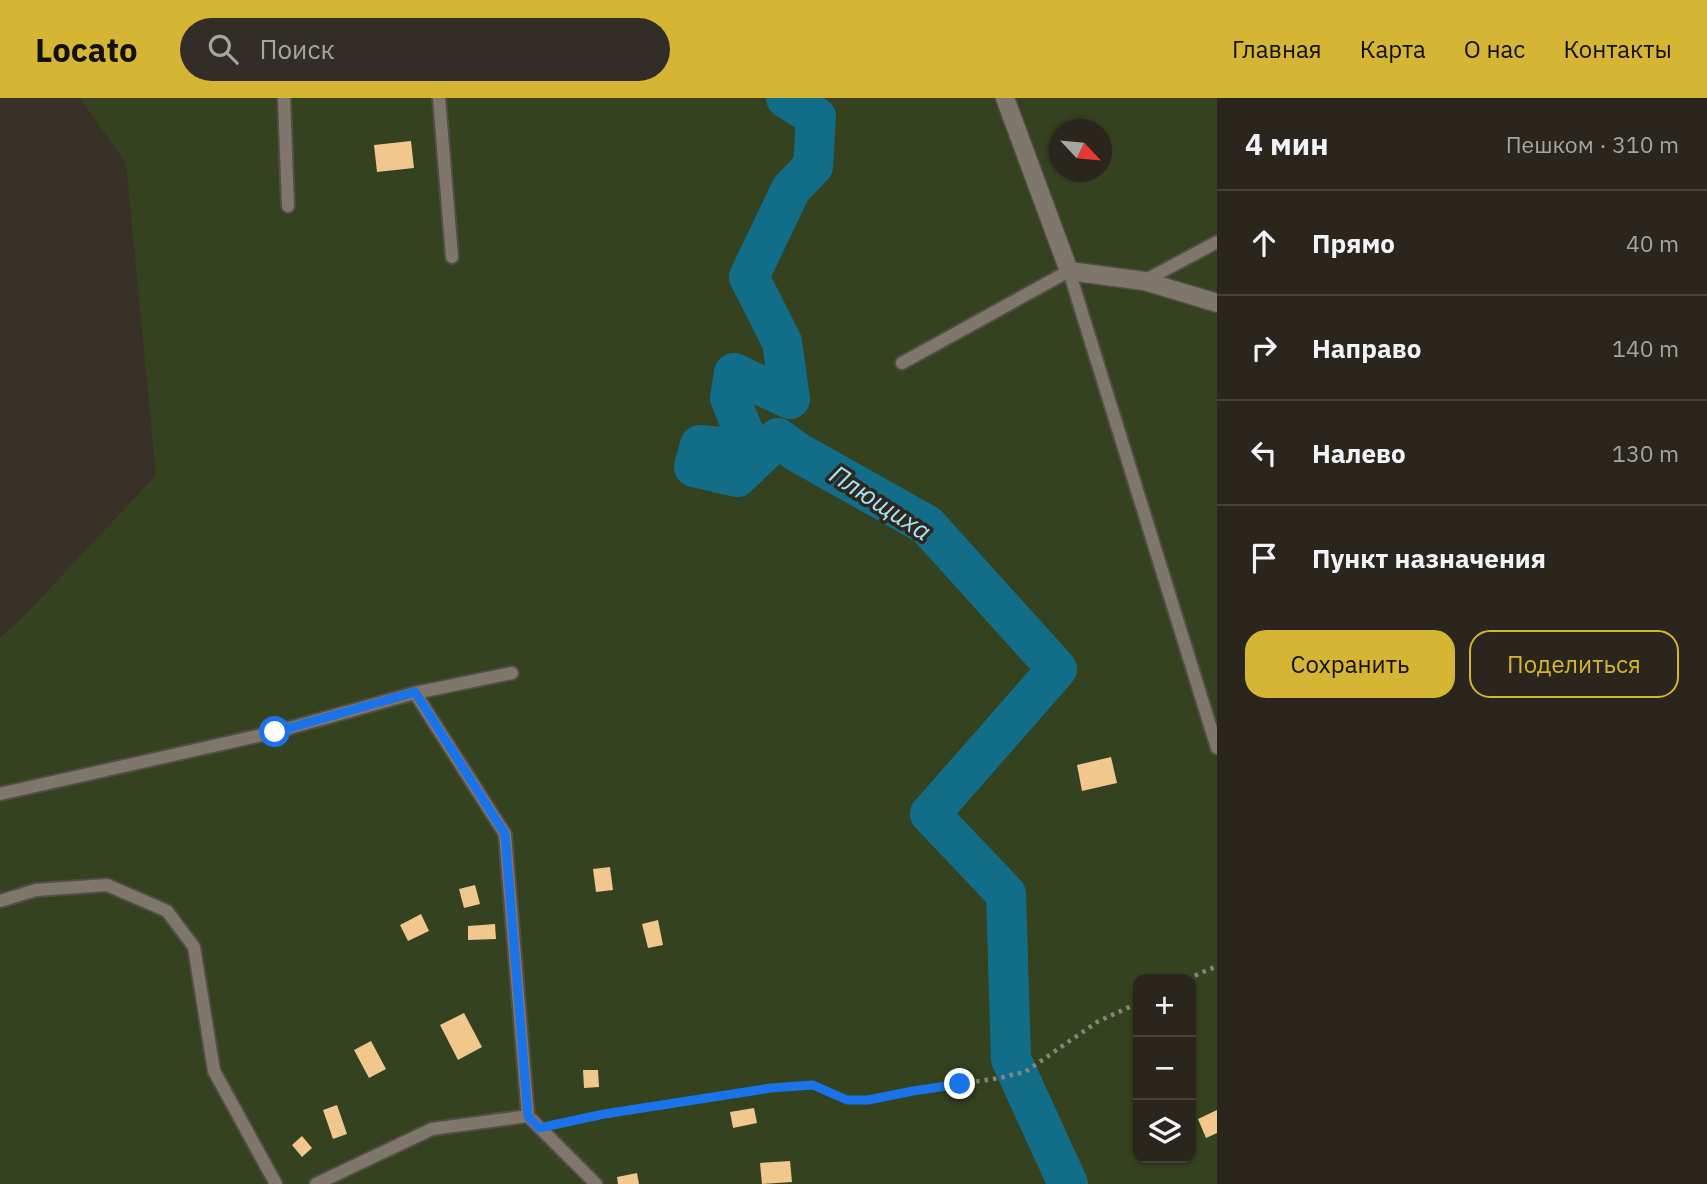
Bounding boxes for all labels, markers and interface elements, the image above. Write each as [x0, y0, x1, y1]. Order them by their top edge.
search box [180, 18, 670, 81]
text: Locato [35, 28, 138, 71]
icon: search [204, 30, 242, 68]
text: Поиск [260, 32, 335, 66]
text: Главная [1232, 33, 1322, 65]
text: Карта [1360, 33, 1426, 65]
text: О нас [1464, 33, 1525, 65]
text: Контакты [1563, 33, 1672, 65]
north arrow [1049, 119, 1112, 182]
text: 4 мин [1245, 124, 1329, 163]
text: Пешком · 310 m [1506, 129, 1679, 159]
icon: ahead [1245, 224, 1283, 262]
text: Прямо [1312, 226, 1395, 260]
text: 40 m [1626, 228, 1679, 258]
icon: right [1245, 329, 1283, 367]
text: Направо [1312, 331, 1421, 365]
text: 140 m [1612, 333, 1679, 363]
icon: left [1245, 434, 1283, 472]
text: Налево [1312, 436, 1406, 470]
text: 130 m [1612, 438, 1679, 468]
water label: Плющиха [824, 456, 938, 548]
icon: arrive [1245, 539, 1283, 577]
text: Пункт назначения [1312, 541, 1546, 575]
button: Сохранить [1245, 630, 1455, 698]
button: Поделиться [1469, 630, 1679, 698]
route start [259, 716, 290, 747]
map controls [1133, 974, 1196, 1163]
button: + [1133, 974, 1196, 1037]
button: − [1133, 1037, 1196, 1100]
route end [944, 1068, 975, 1099]
button: layers [1133, 1100, 1196, 1163]

